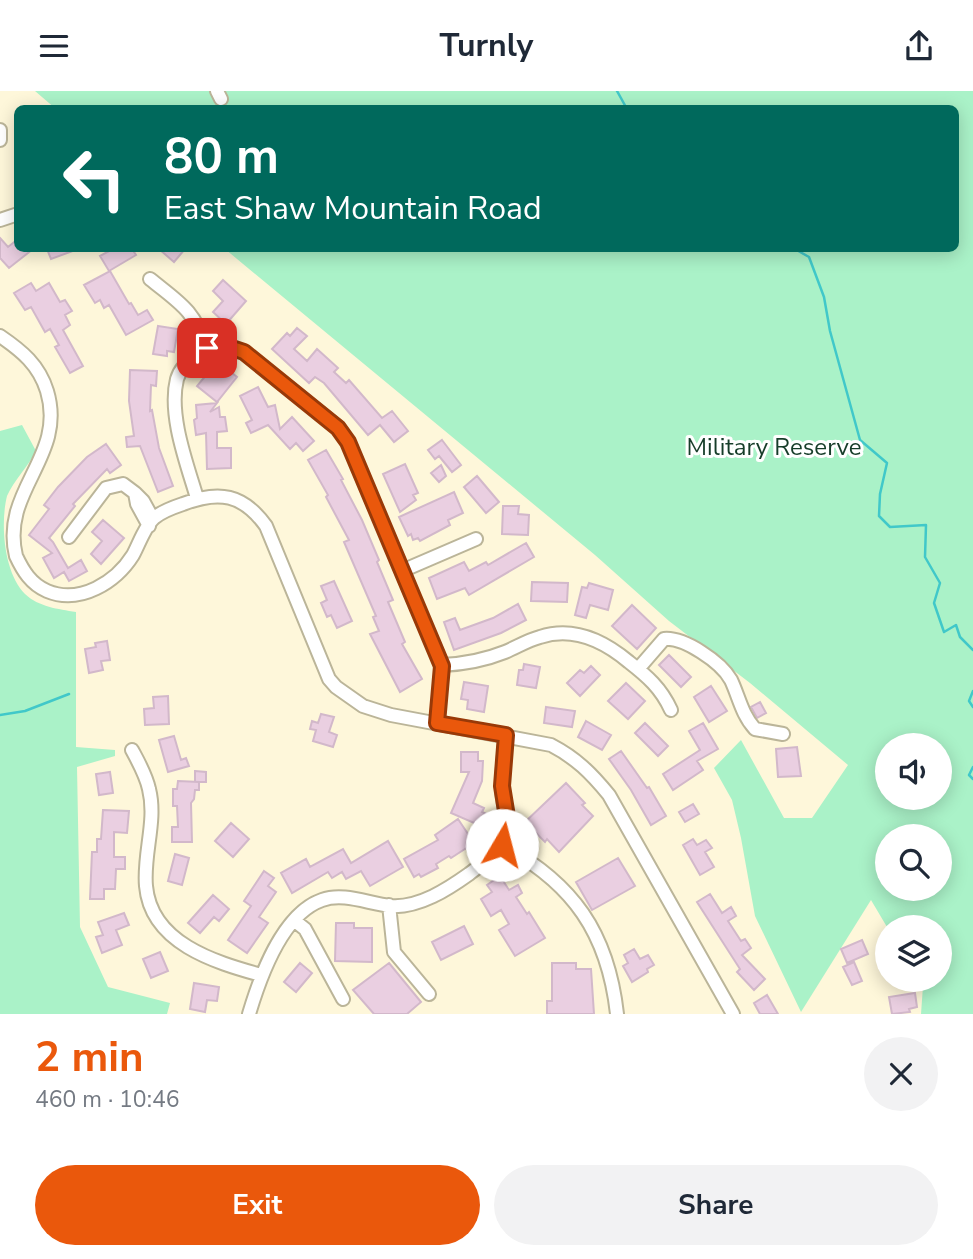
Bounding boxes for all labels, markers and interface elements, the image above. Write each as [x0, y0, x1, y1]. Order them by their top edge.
text: Turnly [440, 24, 533, 67]
icon: menu [35, 27, 73, 65]
icon: share [900, 27, 938, 65]
text: 80 m [164, 123, 279, 190]
icon: left [49, 133, 140, 224]
text: East Shaw Mountain Road [164, 187, 542, 230]
pin [177, 318, 237, 378]
icon: arrive [188, 329, 226, 367]
park label: Military Reserve [687, 431, 861, 463]
map controls [875, 733, 952, 992]
button: sound [875, 733, 952, 810]
position arrow [465, 808, 539, 882]
button: search [875, 824, 952, 901]
button: layers [875, 915, 952, 992]
text: 2 min [35, 1029, 144, 1086]
button: close [864, 1037, 938, 1111]
text: 460 m · 10:46 [35, 1084, 180, 1115]
button: Exit [35, 1165, 480, 1245]
button: Share [494, 1165, 938, 1245]

